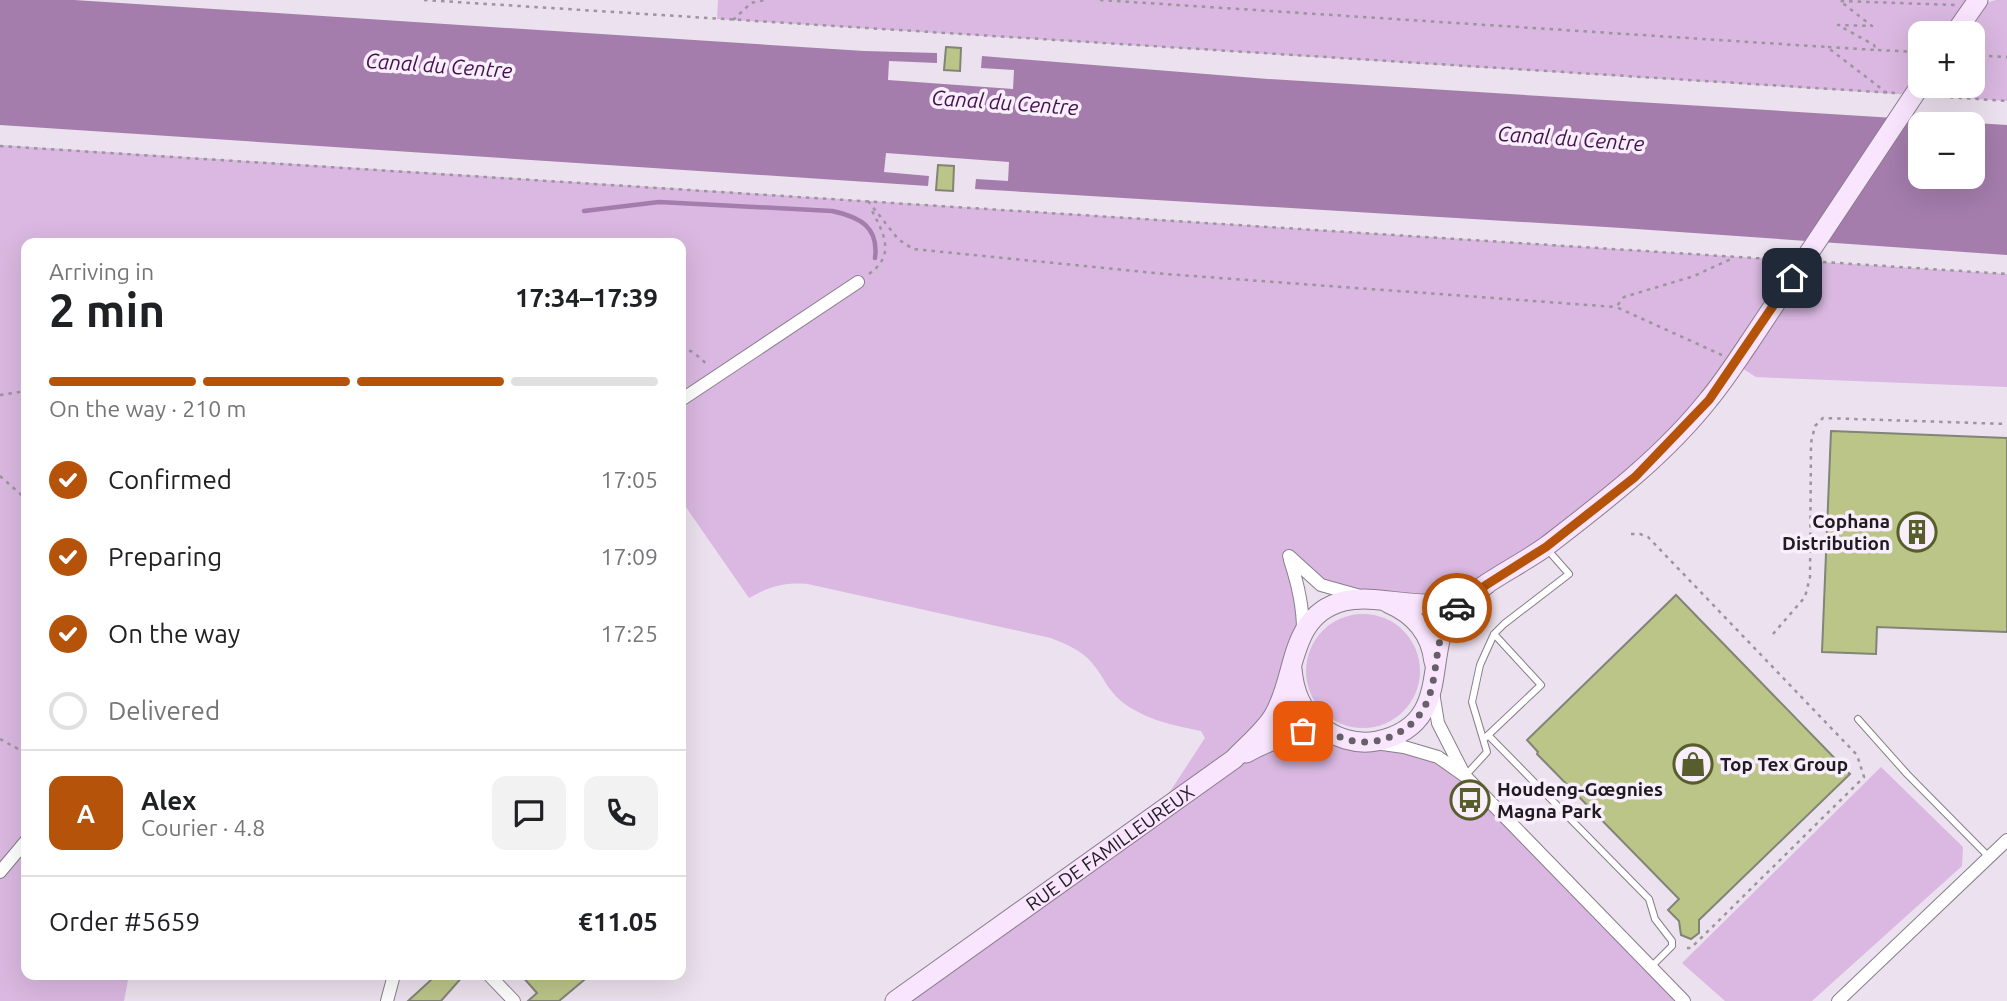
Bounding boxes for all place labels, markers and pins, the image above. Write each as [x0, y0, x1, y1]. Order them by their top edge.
pin [1762, 248, 1822, 308]
place label: Cophana Distribution [1782, 510, 1890, 554]
building icon: Cophana Distribution [1896, 511, 1938, 553]
pin [1273, 701, 1333, 761]
shop icon: Top Tex Group [1672, 743, 1714, 785]
place label: Top Tex Group [1720, 753, 1848, 775]
place label: Houdeng-Gœgnies Magna Park [1497, 778, 1663, 822]
bus stop icon: Houdeng-Gœgnies Magna Park [1449, 779, 1491, 821]

